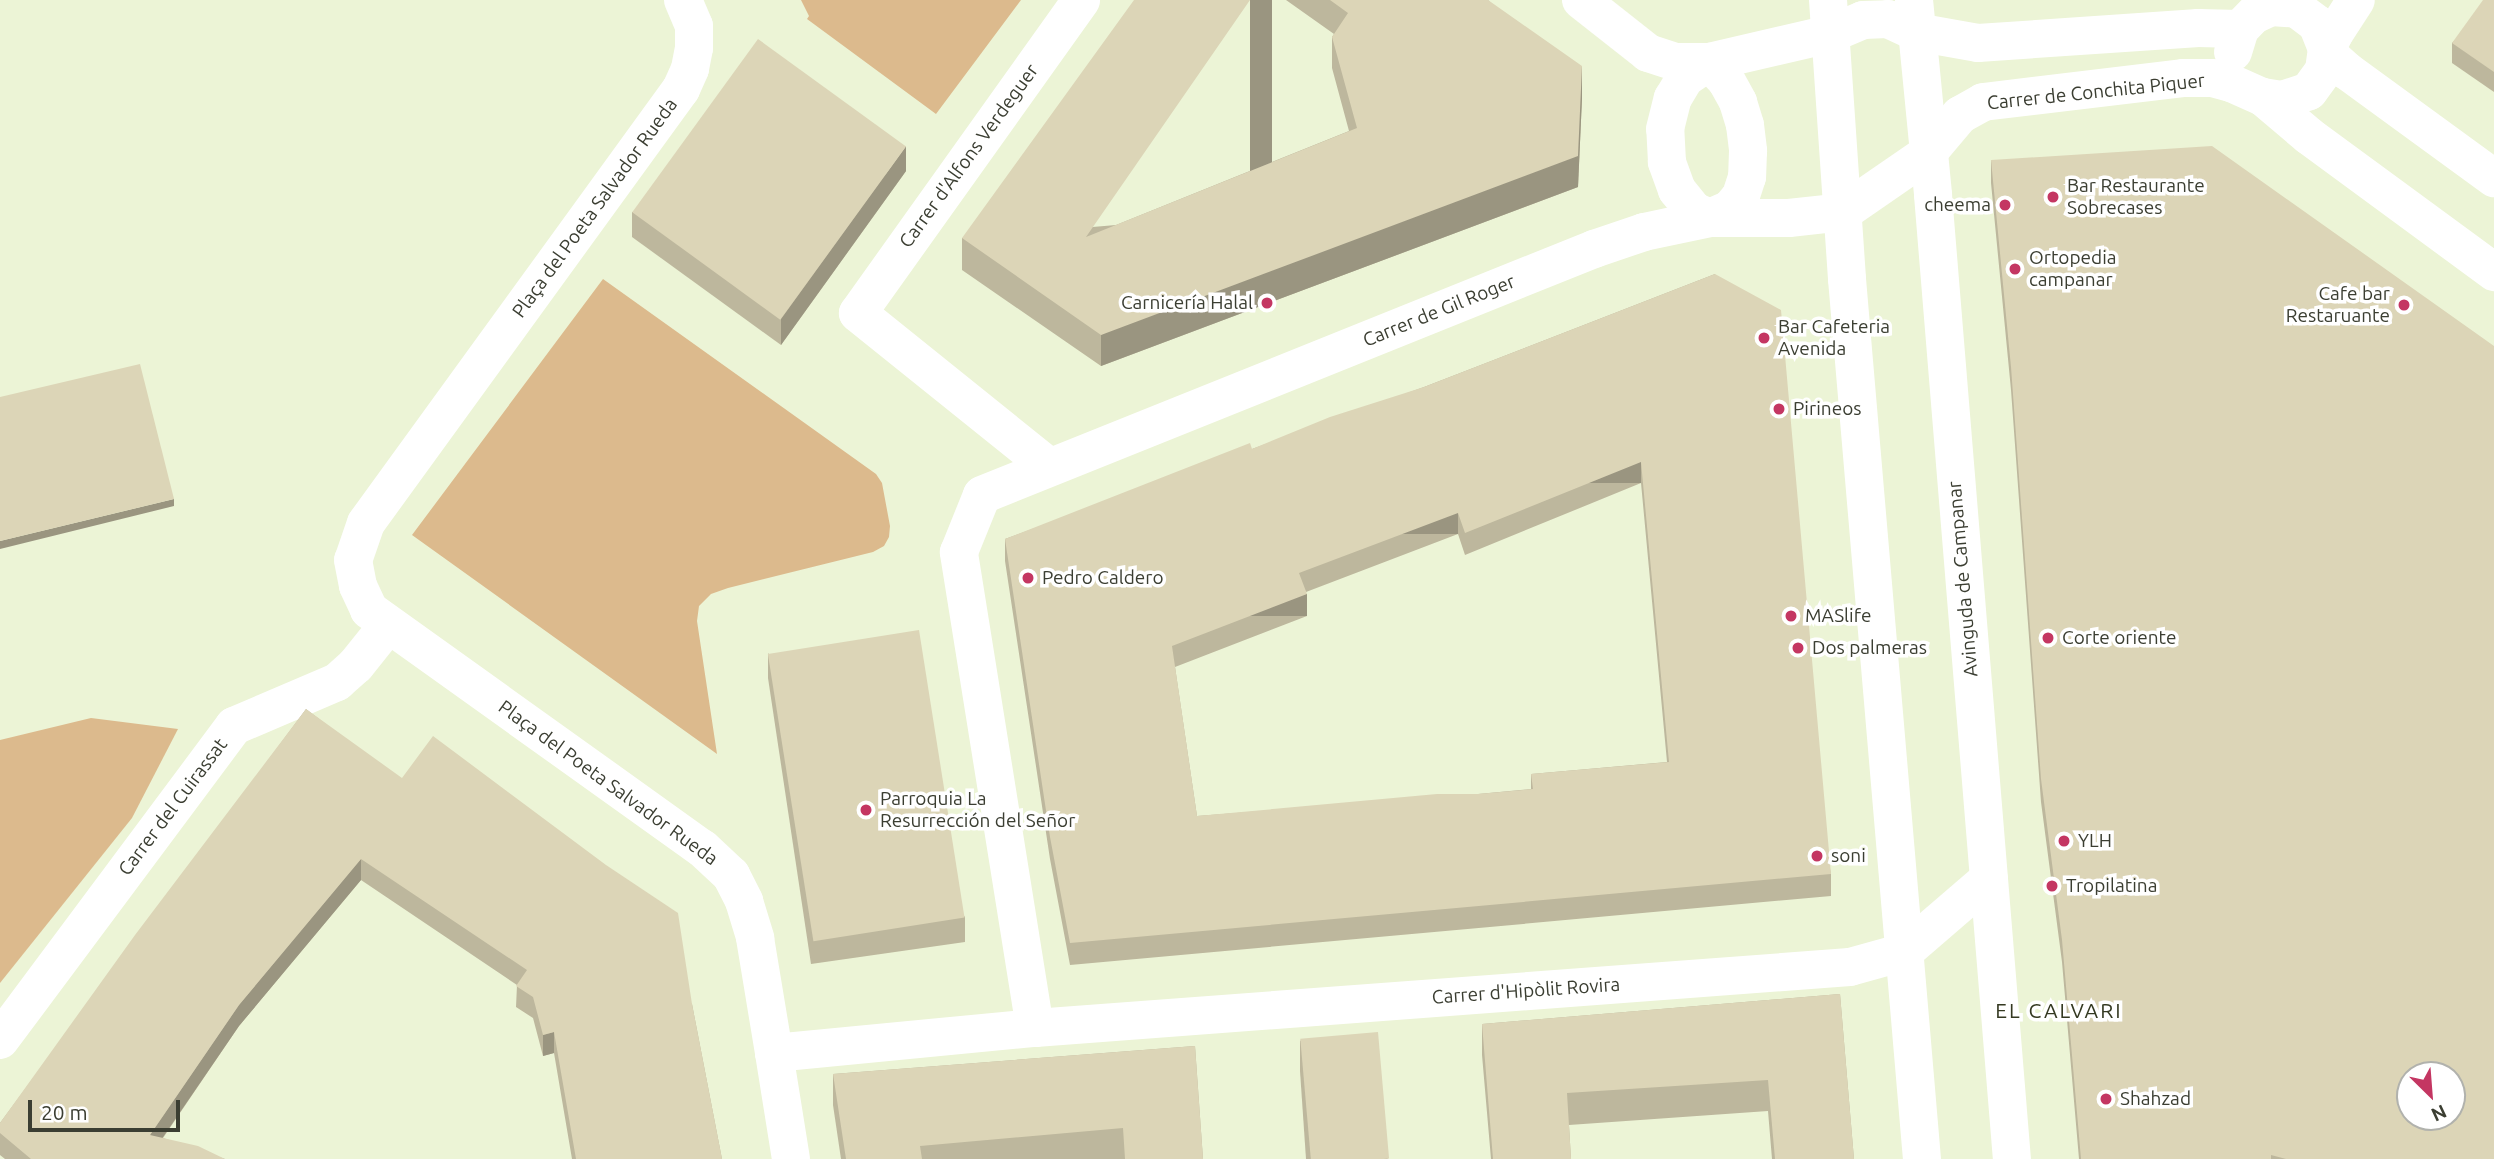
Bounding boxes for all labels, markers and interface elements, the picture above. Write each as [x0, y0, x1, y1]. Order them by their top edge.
street label: Carrer d'Alfons Verdeguer [895, 60, 1043, 252]
street label: Carrer de Conchita Piquer [1986, 69, 2206, 115]
street label: Plaça del Poeta Salvador Rueda [508, 94, 682, 322]
place label: Bar Restaurante Sobrecases [2067, 175, 2205, 219]
marker: Bar Restaurante Sobrecases [2045, 189, 2061, 205]
place label: cheema [1924, 194, 1991, 216]
marker: cheema [1997, 197, 2013, 213]
place label: Ortopedia campanar [2029, 247, 2117, 291]
marker: Ortopedia campanar [2007, 261, 2023, 277]
street label: Carrer de Gil Roger [1360, 270, 1518, 352]
place label: Cafe bar Restaruante [2286, 283, 2390, 327]
place label: Carnicería Halal [1121, 292, 1253, 314]
marker: Carnicería Halal [1259, 295, 1275, 311]
marker: Cafe bar Restaruante [2396, 297, 2412, 313]
place label: Bar Cafeteria Avenida [1778, 316, 1890, 360]
marker: Bar Cafeteria Avenida [1756, 330, 1772, 346]
place label: Pirineos [1793, 398, 1861, 420]
marker: Pirineos [1771, 401, 1787, 417]
street label: Avinguda de Campanar [1943, 480, 1983, 678]
place label: Pedro Caldero [1042, 567, 1164, 589]
marker: Pedro Caldero [1020, 570, 1036, 586]
place label: MASlife [1805, 605, 1871, 627]
marker: MASlife [1783, 608, 1799, 624]
place label: Corte oriente [2062, 627, 2176, 649]
marker: Corte oriente [2040, 630, 2056, 646]
place label: Dos palmeras [1812, 637, 1927, 659]
marker: Dos palmeras [1790, 640, 1806, 656]
street label: Plaça del Poeta Salvador Rueda [494, 696, 722, 870]
street label: Carrer del Cuirassat [114, 734, 232, 880]
place label: Parroquia La Resurrección del Señor [880, 788, 1075, 832]
marker: Parroquia La Resurrección del Señor [858, 802, 874, 818]
place label: YLH [2078, 830, 2112, 852]
marker: YLH [2056, 833, 2072, 849]
place label: soni [1831, 845, 1866, 867]
marker: soni [1809, 848, 1825, 864]
place label: Tropilatina [2066, 875, 2157, 897]
marker: Tropilatina [2044, 878, 2060, 894]
street label: Carrer d'Hipòlit Rovira [1431, 973, 1621, 1009]
district label: EL CALVARI [1997, 997, 2121, 1023]
north arrow [2396, 1061, 2466, 1131]
scale bar [32, 1086, 184, 1130]
place label: Shahzad [2120, 1088, 2191, 1110]
marker: Shahzad [2098, 1091, 2114, 1107]
text: 20 m [41, 1100, 88, 1124]
text: N [2428, 1100, 2450, 1126]

